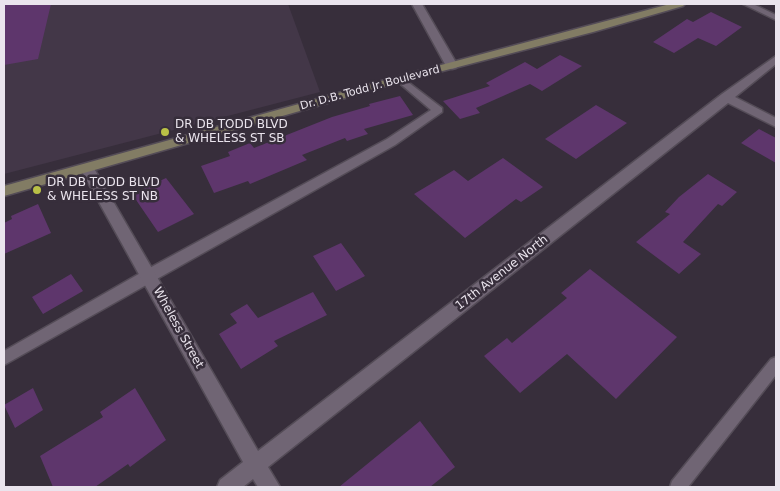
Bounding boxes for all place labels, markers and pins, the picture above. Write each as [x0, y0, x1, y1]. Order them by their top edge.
place label: DR DB TODD BLVD & WHELESS ST SB [175, 118, 288, 146]
marker: DR DB TODD BLVD & WHELESS ST SB [159, 126, 171, 138]
place label: DR DB TODD BLVD & WHELESS ST NB [47, 176, 160, 204]
marker: DR DB TODD BLVD & WHELESS ST NB [31, 184, 43, 196]

